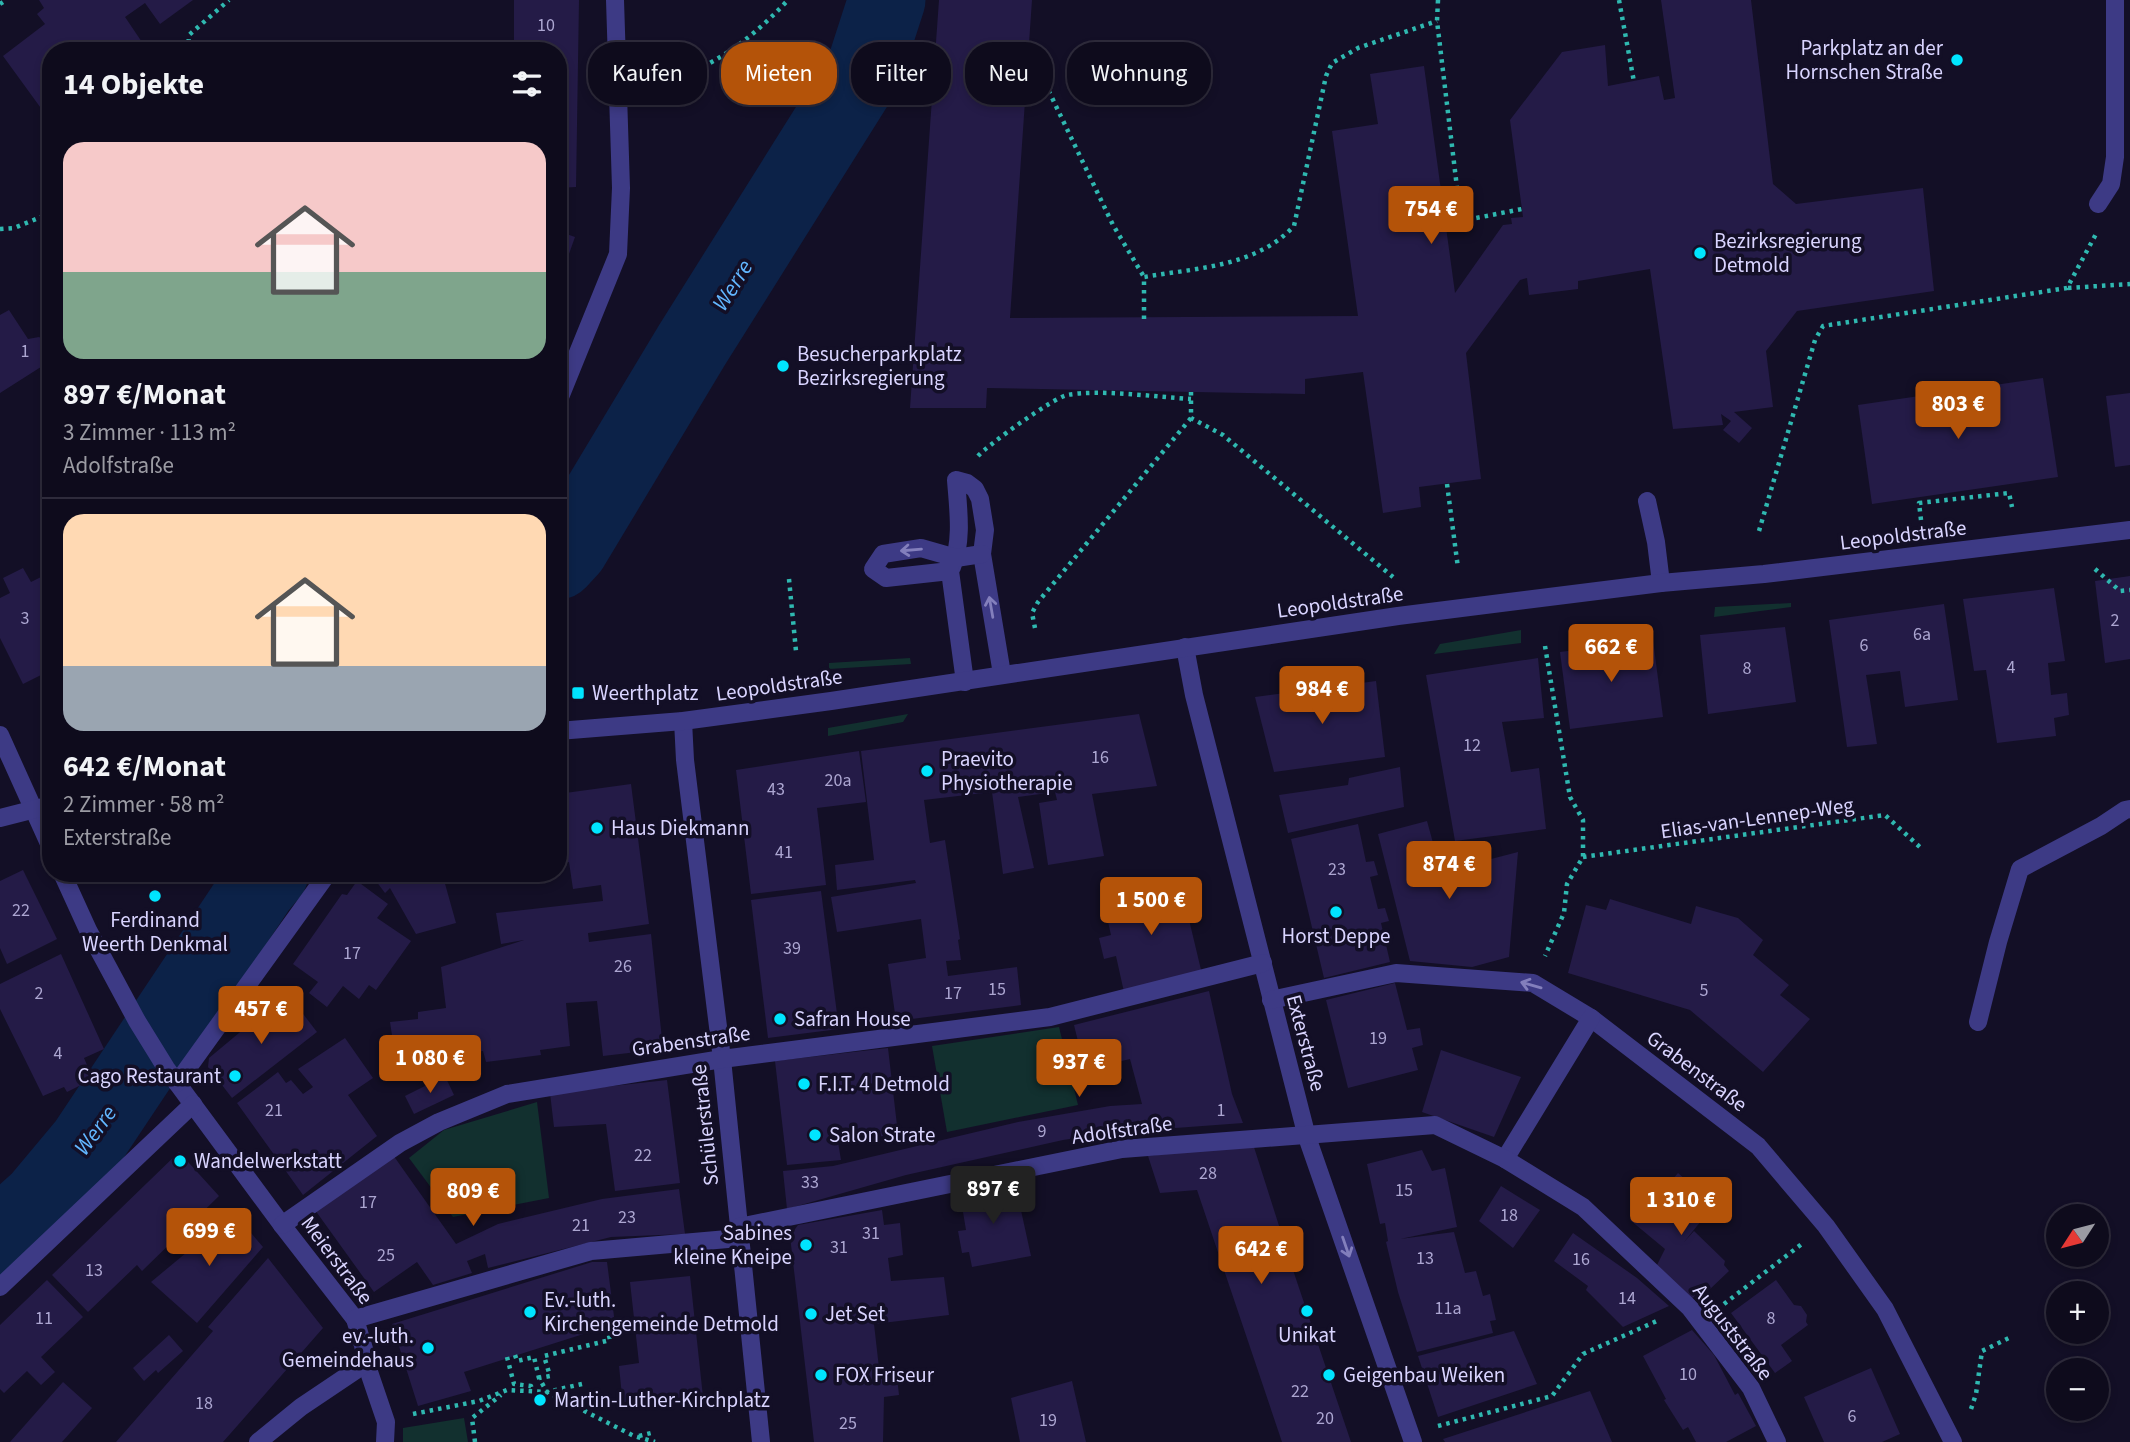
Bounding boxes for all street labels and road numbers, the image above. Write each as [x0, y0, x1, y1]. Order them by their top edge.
street label: Leopoldstraße [1838, 512, 1968, 558]
street label: Leopoldstraße [1275, 578, 1405, 626]
street label: Leopoldstraße [714, 661, 844, 709]
street label: Elias-van-Lennep-Weg [1659, 790, 1856, 846]
street label: Exterstraße [1279, 991, 1333, 1095]
street label: Grabenstraße [630, 1018, 752, 1064]
street label: Grabenstraße [1640, 1023, 1754, 1119]
street label: Schülerstraße [684, 1063, 726, 1187]
street label: Adolfstraße [1070, 1108, 1174, 1152]
street label: Meierstraße [294, 1210, 380, 1310]
street label: Auguststraße [1686, 1277, 1780, 1387]

